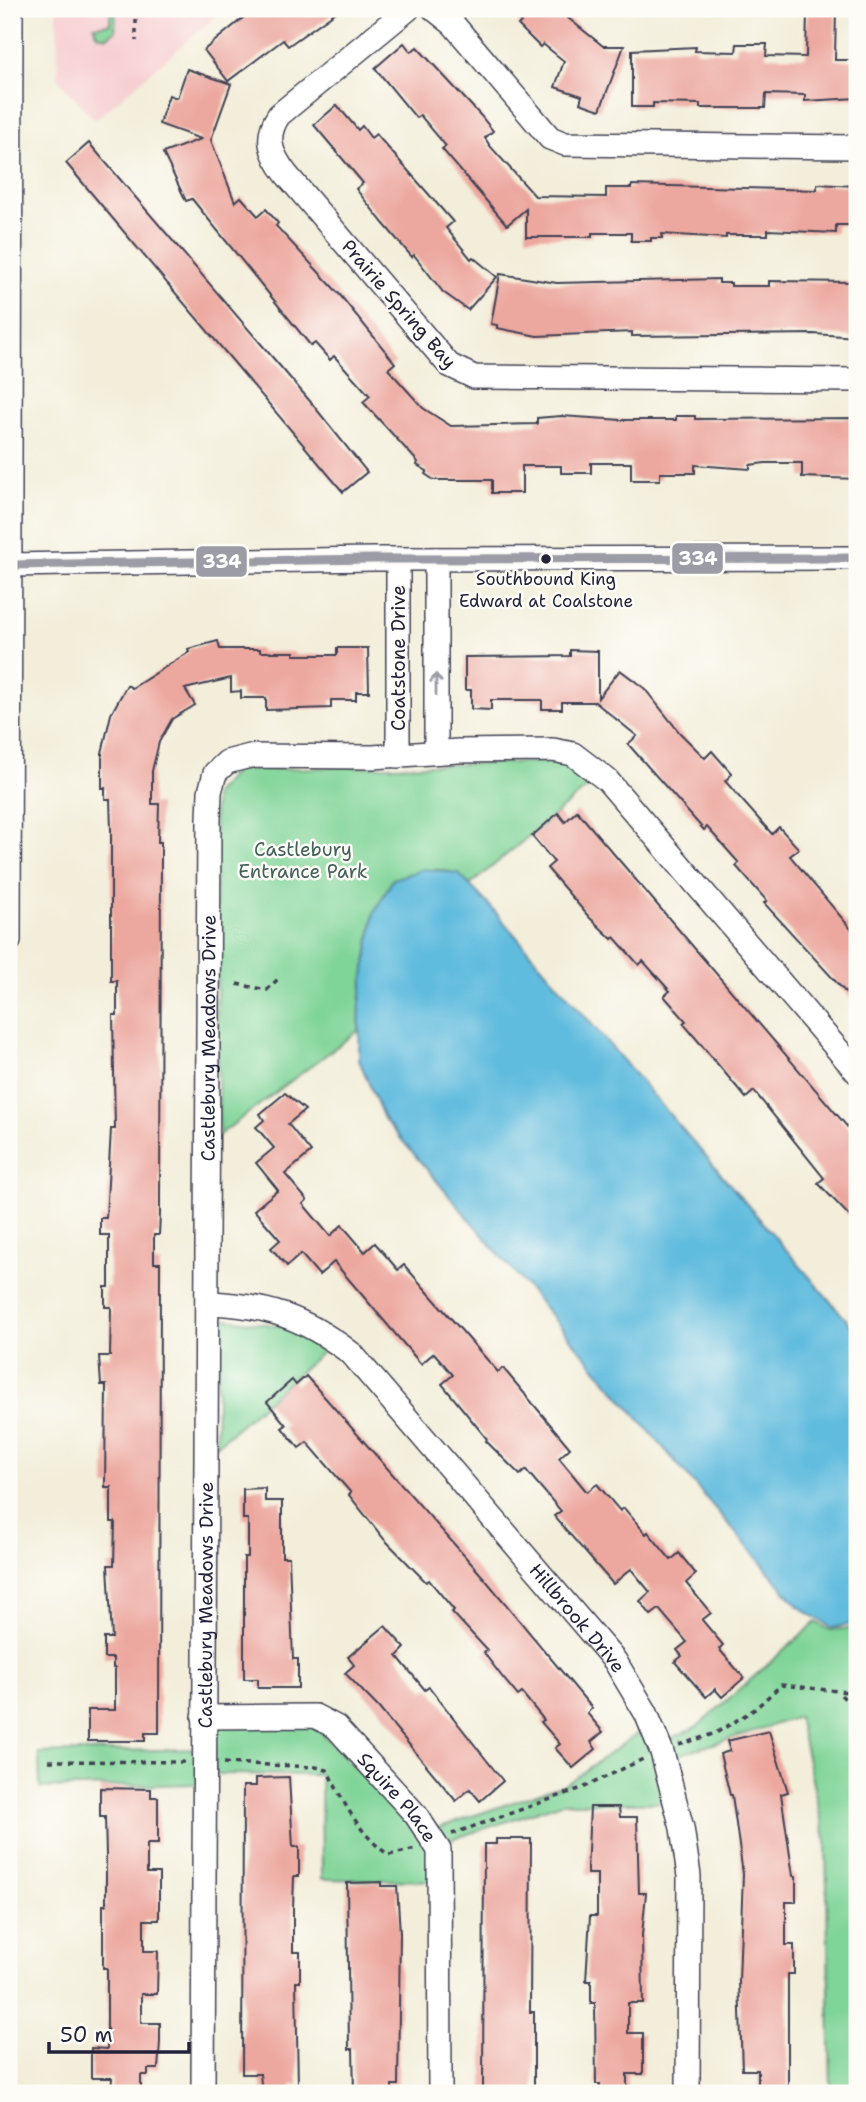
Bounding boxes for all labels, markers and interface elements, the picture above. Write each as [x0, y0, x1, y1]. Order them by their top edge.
street label: Prairie Spring Bay [336, 234, 462, 374]
line badge: 334 [671, 542, 724, 575]
line badge: 334 [195, 545, 248, 578]
text: 334 [678, 546, 718, 571]
text: 334 [202, 549, 242, 574]
marker: Southbound King Edward at Coalstone [539, 552, 553, 566]
place label: Southbound King Edward at Coalstone [459, 568, 633, 612]
street label: Coatstone Drive [386, 585, 411, 731]
one-way arrow [429, 673, 443, 696]
park label: Castlebury Entrance Park [238, 837, 368, 884]
street label: Castlebury Meadows Drive [195, 915, 221, 1162]
street label: Castlebury Meadows Drive [192, 1482, 218, 1729]
street label: Hillbrook Drive [524, 1558, 631, 1677]
street label: Squire Place [352, 1747, 443, 1847]
scale bar [49, 2011, 189, 2055]
text: 50 m [60, 2021, 113, 2049]

